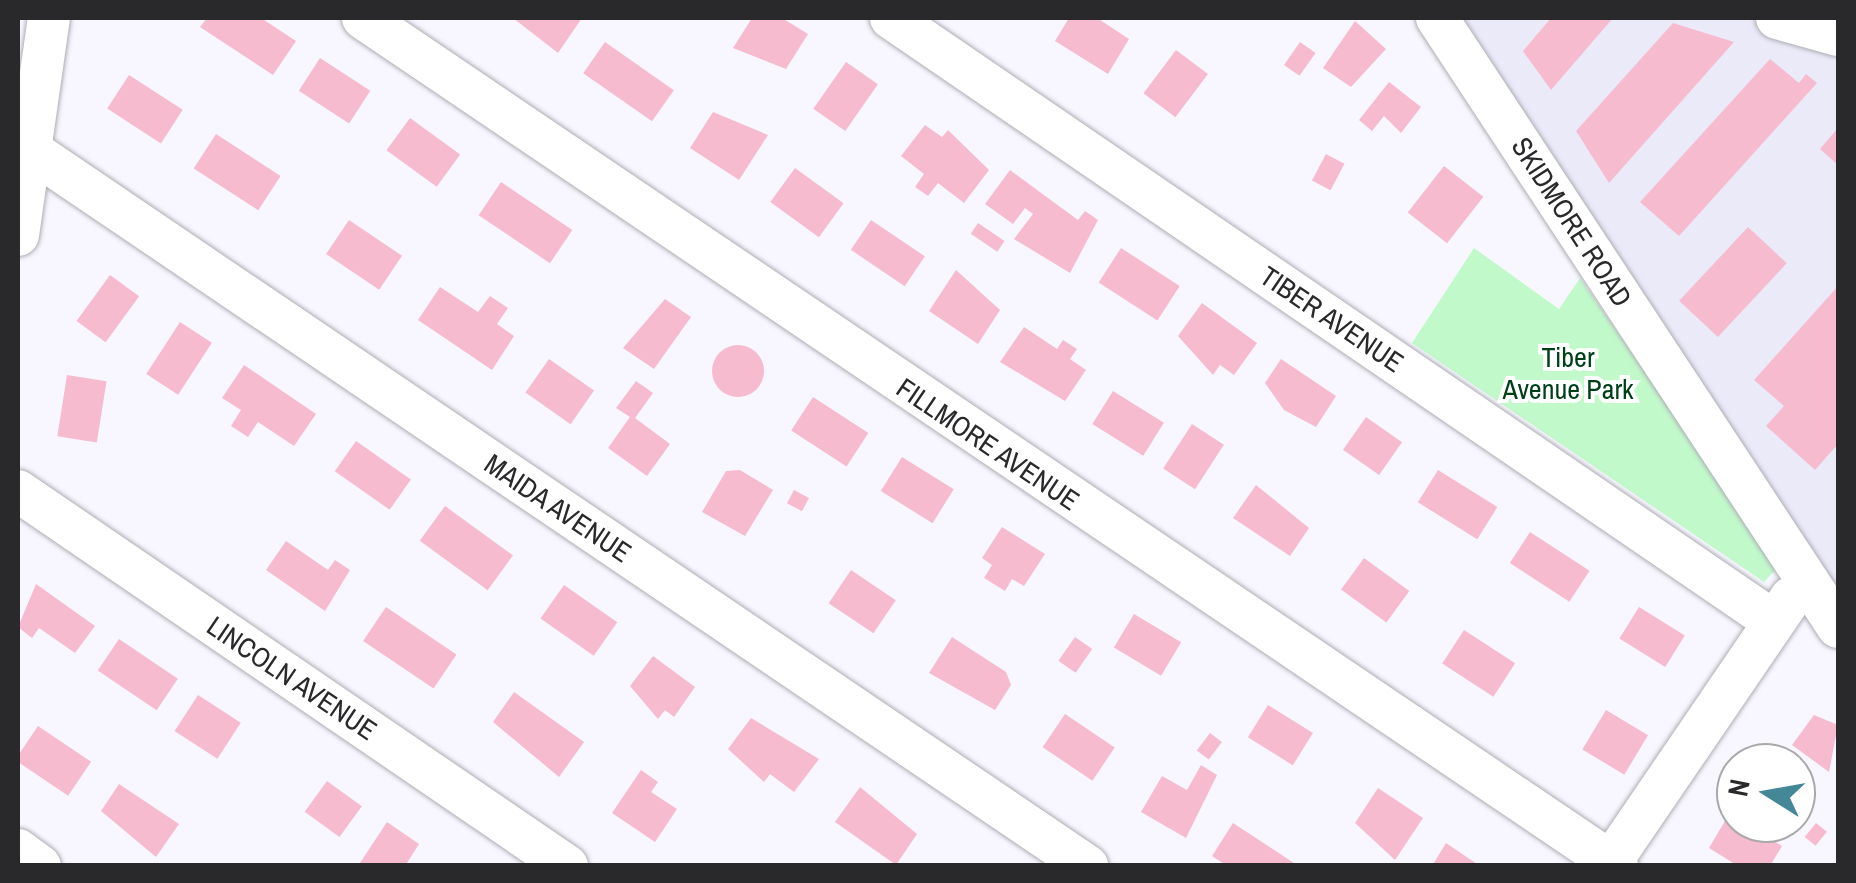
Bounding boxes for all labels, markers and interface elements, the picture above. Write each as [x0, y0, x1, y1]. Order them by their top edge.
street label: SKIDMORE ROAD [1505, 131, 1639, 313]
street label: TIBER AVENUE [1253, 258, 1411, 380]
park label: Tiber Avenue Park [1502, 340, 1634, 406]
street label: FILLMORE AVENUE [890, 370, 1086, 518]
street label: MAIDA AVENUE [477, 446, 639, 570]
street label: LINCOLN AVENUE [200, 609, 384, 747]
north arrow [1716, 743, 1816, 843]
text: N [1718, 776, 1759, 799]

